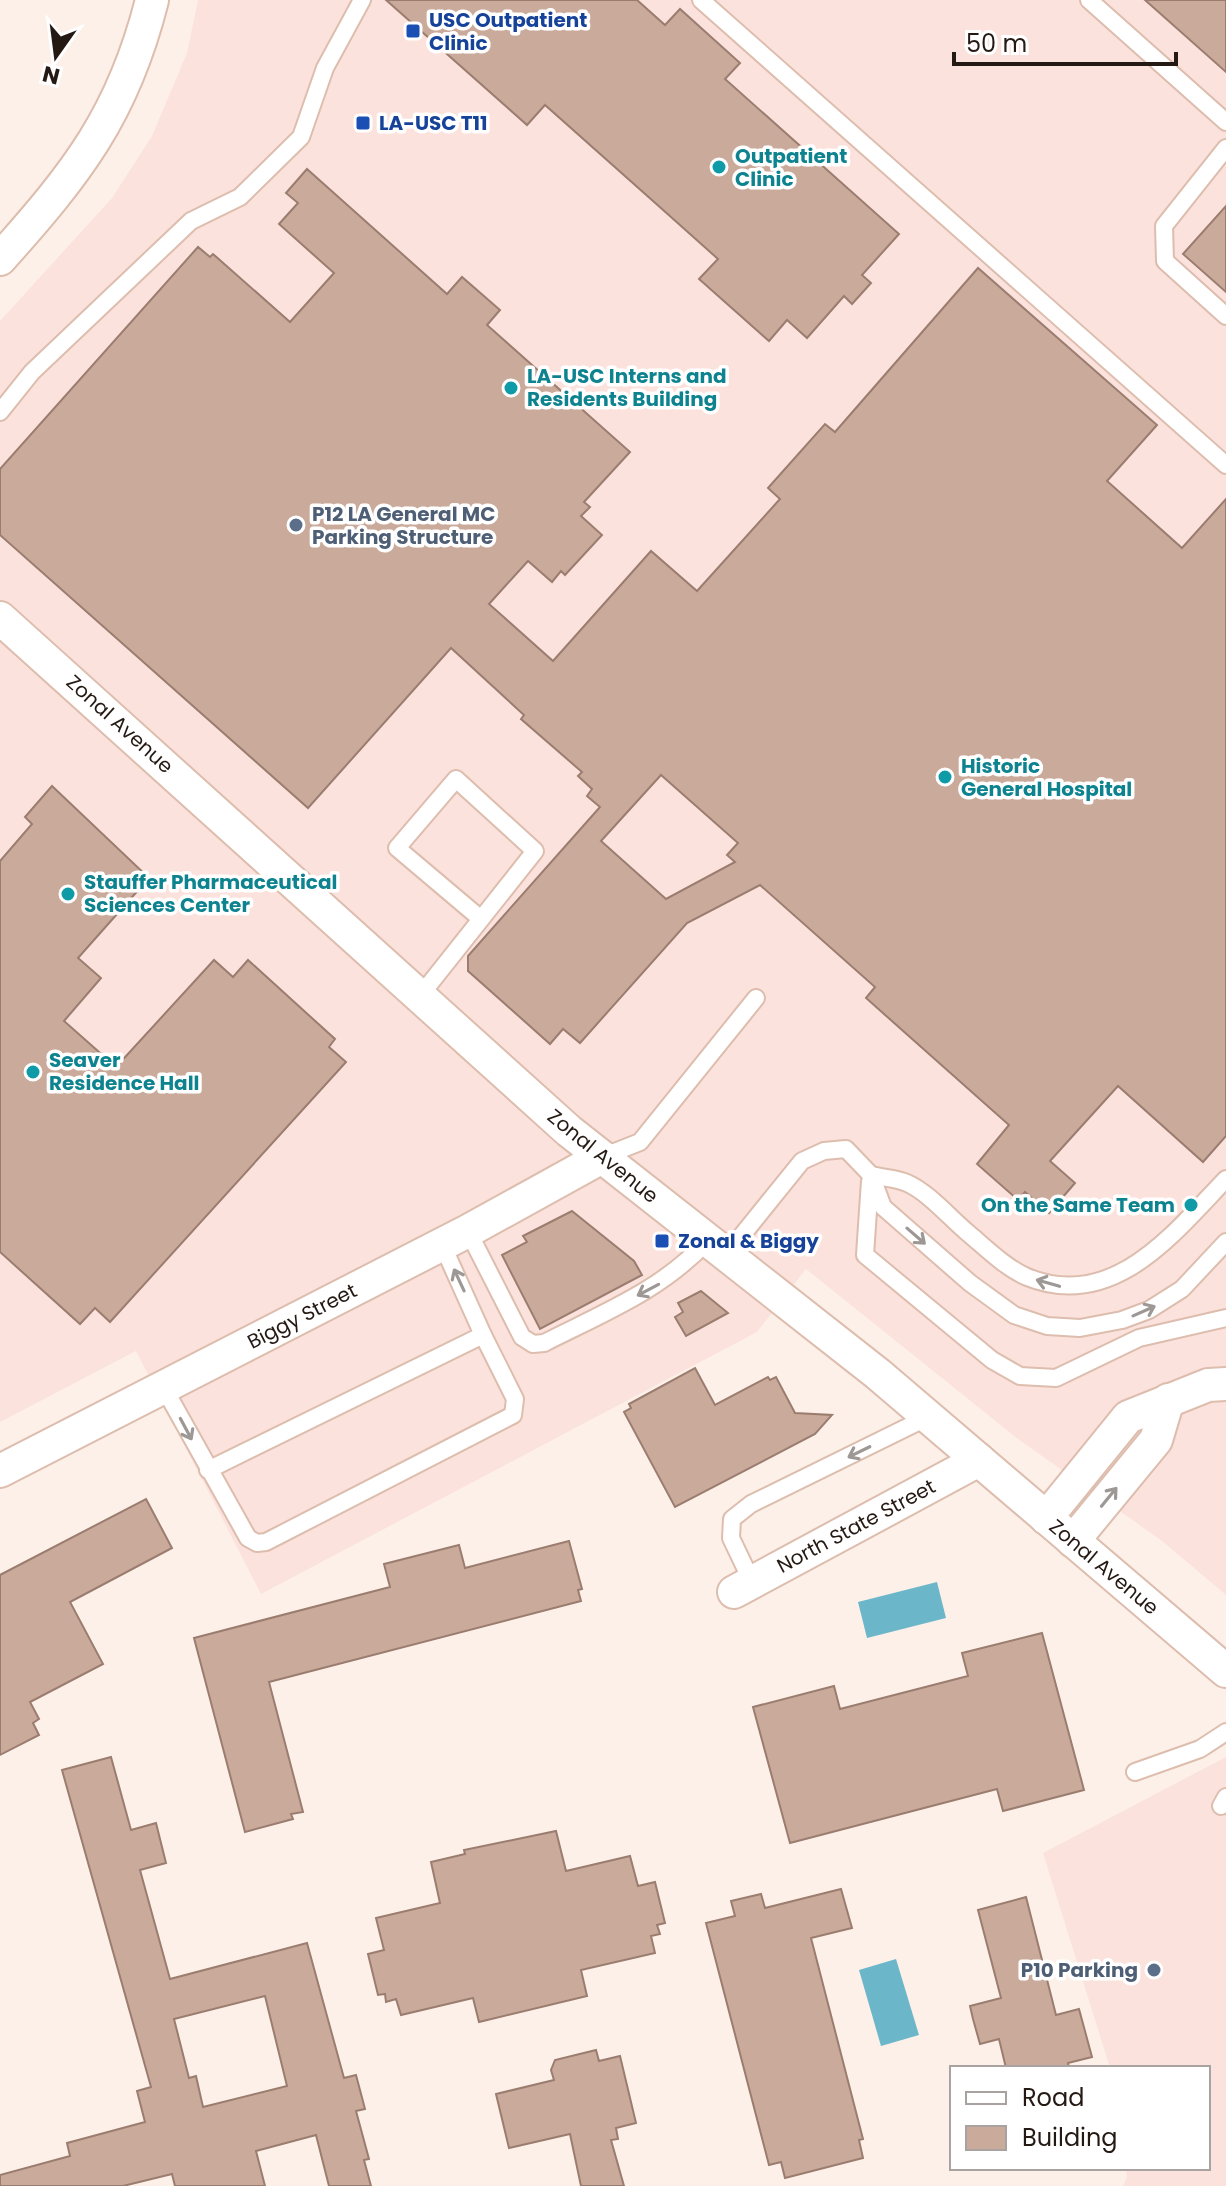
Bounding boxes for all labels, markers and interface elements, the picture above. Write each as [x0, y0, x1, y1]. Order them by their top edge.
place label: USC Outpatient Clinic [429, 6, 587, 57]
north arrow [16, 16, 96, 96]
scale bar [954, 16, 1176, 66]
marker: USC Outpatient Clinic [404, 22, 422, 40]
text: 50 m [966, 27, 1027, 60]
text: N [40, 58, 63, 92]
place label: LA-USC T11 [379, 109, 488, 137]
marker: LA-USC T11 [354, 114, 372, 132]
place label: Outpatient Clinic [735, 142, 847, 193]
marker: Outpatient Clinic [710, 158, 728, 176]
place label: LA-USC Interns and Residents Building [527, 362, 727, 413]
marker: LA-USC Interns and Residents Building [502, 379, 520, 397]
place label: P12 LA General MC Parking Structure [312, 500, 495, 551]
marker: P12 LA General MC Parking Structure [287, 516, 305, 534]
street label: Zonal Avenue [60, 668, 180, 780]
place label: Historic General Hospital [961, 752, 1132, 803]
marker: Historic General Hospital [936, 768, 954, 786]
place label: Stauffer Pharmaceutical Sciences Center [84, 868, 337, 919]
marker: Stauffer Pharmaceutical Sciences Center [59, 885, 77, 903]
place label: Seaver Residence Hall [49, 1046, 199, 1097]
marker: Seaver Residence Hall [24, 1063, 42, 1081]
street label: Zonal Avenue [542, 1103, 664, 1209]
place label: On the Same Team [981, 1191, 1175, 1219]
marker: On the Same Team [1182, 1196, 1200, 1214]
place label: Zonal & Biggy [678, 1227, 819, 1255]
one-way arrow [906, 1227, 926, 1245]
marker: Zonal & Biggy [653, 1232, 671, 1250]
one-way arrow [451, 1268, 466, 1292]
one-way arrow [1035, 1275, 1061, 1290]
street label: Biggy Street [242, 1276, 362, 1356]
one-way arrow [637, 1283, 660, 1299]
one-way arrow [1131, 1303, 1155, 1318]
one-way arrow [178, 1416, 194, 1440]
one-way arrow [847, 1444, 871, 1460]
street label: North State Street [772, 1472, 940, 1580]
one-way arrow [1100, 1487, 1118, 1508]
street label: Zonal Avenue [1043, 1513, 1165, 1621]
place label: P10 Parking [1021, 1956, 1138, 1984]
marker: P10 Parking [1145, 1961, 1163, 1979]
legend [950, 2066, 1210, 2170]
text: Road [1022, 2081, 1084, 2114]
text: Building [1022, 2121, 1118, 2154]

